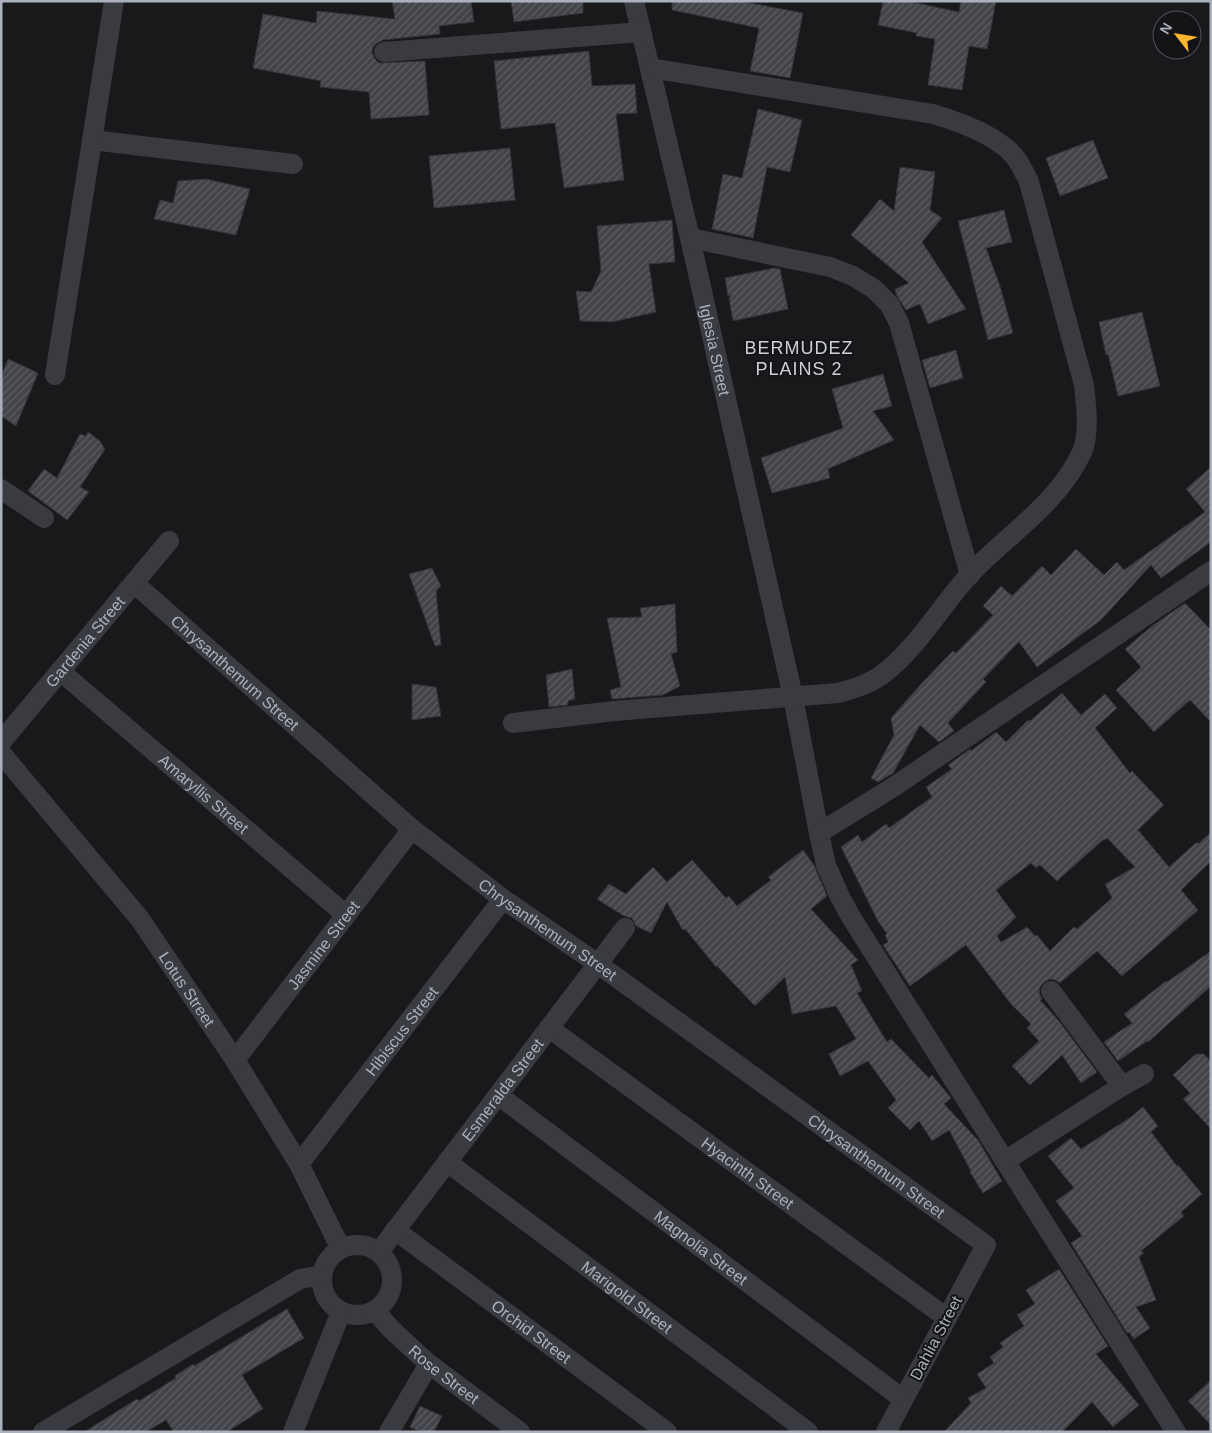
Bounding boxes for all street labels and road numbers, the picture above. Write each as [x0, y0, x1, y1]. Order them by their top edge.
street label: Iglesia Street [697, 302, 734, 398]
street label: Gardenia Street [42, 592, 128, 690]
street label: Chrysanthemum Street [168, 612, 303, 734]
street label: Amaryllis Street [156, 751, 252, 837]
street label: Chrysanthemum Street [475, 875, 621, 984]
street label: Jasmine Street [284, 897, 363, 992]
street label: Lotus Street [156, 949, 219, 1030]
street label: Hibiscus Street [362, 983, 441, 1079]
street label: Esmeralda Street [458, 1035, 547, 1144]
street label: Chrysanthemum Street [805, 1111, 949, 1221]
street label: Hyacinth Street [699, 1134, 798, 1212]
street label: Magnolia Street [651, 1207, 752, 1288]
street label: Marigold Street [579, 1257, 676, 1336]
street label: Dahlia Street [907, 1293, 965, 1383]
street label: Orchid Street [489, 1296, 575, 1367]
street label: Rose Street [406, 1341, 483, 1407]

